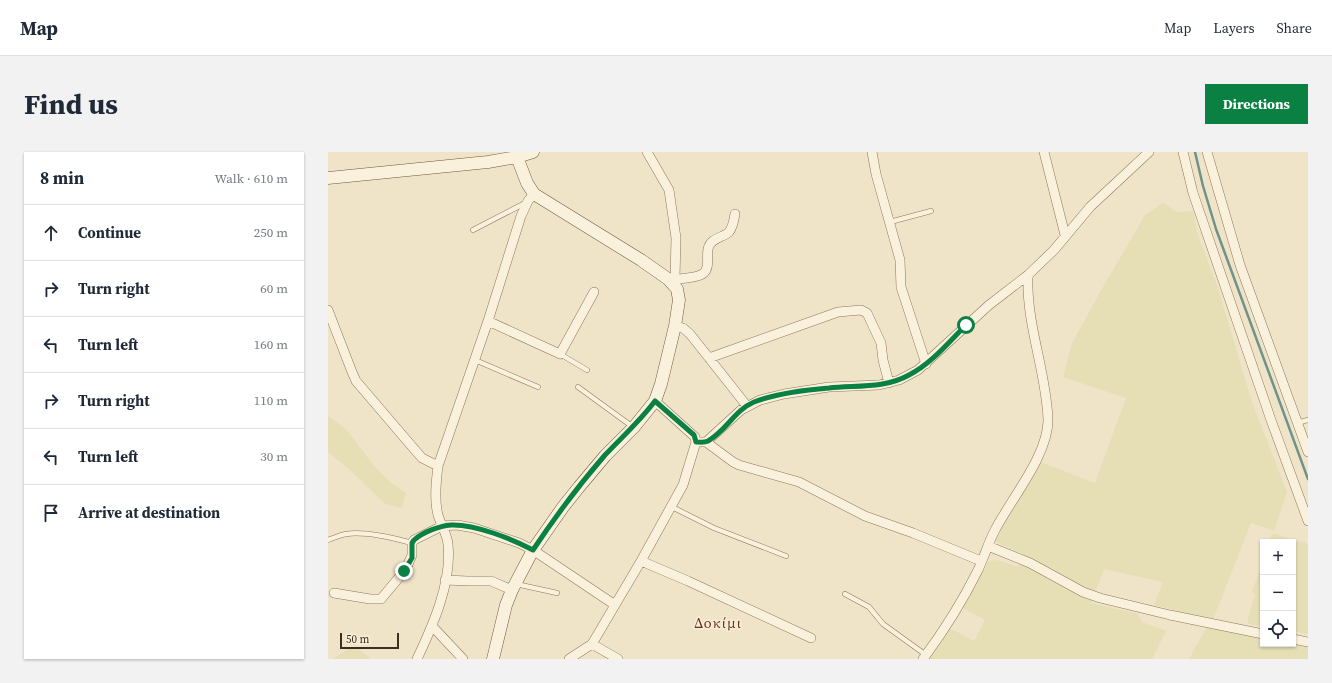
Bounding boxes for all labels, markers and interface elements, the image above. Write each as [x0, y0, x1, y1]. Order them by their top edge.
text: Map [20, 15, 58, 41]
text: Map [1164, 18, 1191, 38]
text: Layers [1213, 18, 1255, 38]
text: Share [1277, 18, 1312, 38]
button: Directions [1205, 84, 1308, 124]
text: Find us [24, 85, 118, 123]
text: 8 min [40, 166, 84, 190]
text: Walk · 610 m [215, 170, 288, 187]
icon: ahead [40, 222, 62, 244]
text: Continue [78, 222, 141, 243]
text: 250 m [254, 224, 288, 241]
icon: right [40, 278, 62, 300]
text: Turn right [78, 278, 150, 299]
text: 60 m [260, 280, 288, 297]
route start [957, 316, 975, 334]
icon: left [40, 334, 62, 356]
text: Turn left [78, 334, 138, 355]
text: 160 m [254, 336, 288, 353]
icon: right [40, 390, 62, 412]
text: Turn right [78, 390, 150, 411]
text: 110 m [254, 392, 288, 409]
icon: left [40, 446, 62, 468]
text: Turn left [78, 446, 138, 467]
text: 30 m [260, 448, 288, 465]
icon: arrive [40, 502, 62, 524]
text: Arrive at destination [78, 502, 220, 523]
map controls [1260, 539, 1296, 647]
button: + [1260, 539, 1296, 575]
route end [395, 562, 413, 580]
button: − [1260, 575, 1296, 611]
button: locate [1260, 611, 1296, 647]
district label: Δοκίμι [694, 612, 742, 633]
scale bar [340, 631, 399, 650]
text: 50 m [346, 632, 369, 647]

